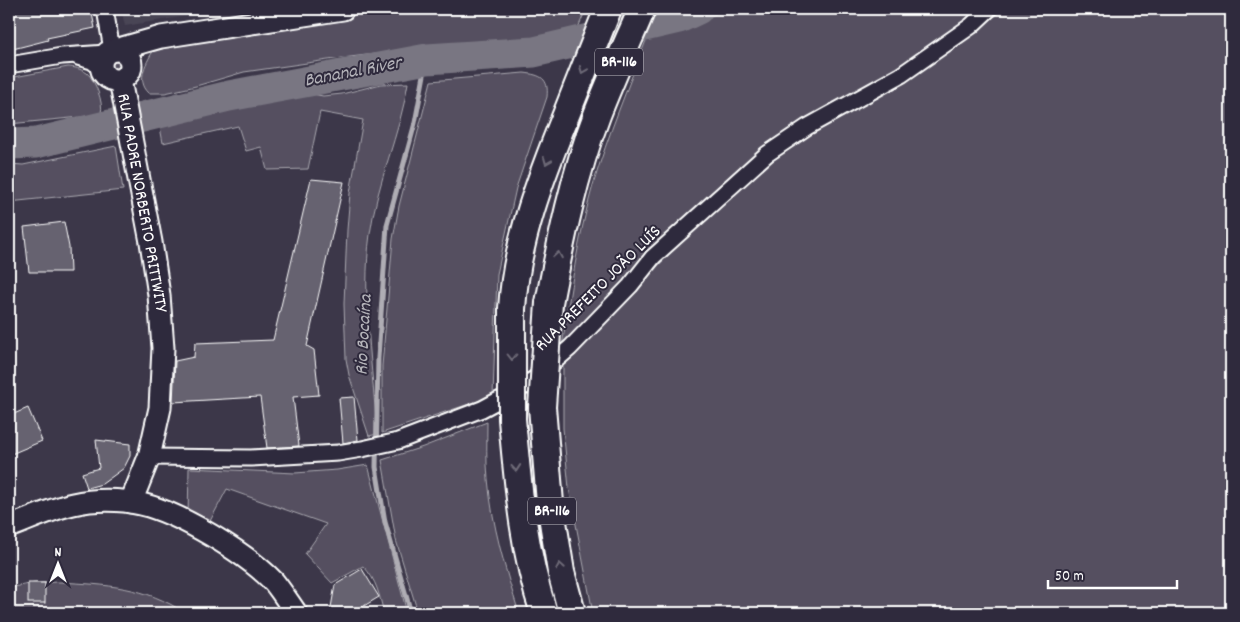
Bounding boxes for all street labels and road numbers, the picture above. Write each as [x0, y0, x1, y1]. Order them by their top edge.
road number: BR-116 [595, 48, 643, 76]
street label: RUA PADRE NORBERTO PRITTWITY [109, 92, 173, 316]
street label: RUA PREFEITO JOÃO LUÍS [530, 220, 668, 358]
road number: BR-116 [528, 498, 576, 524]

